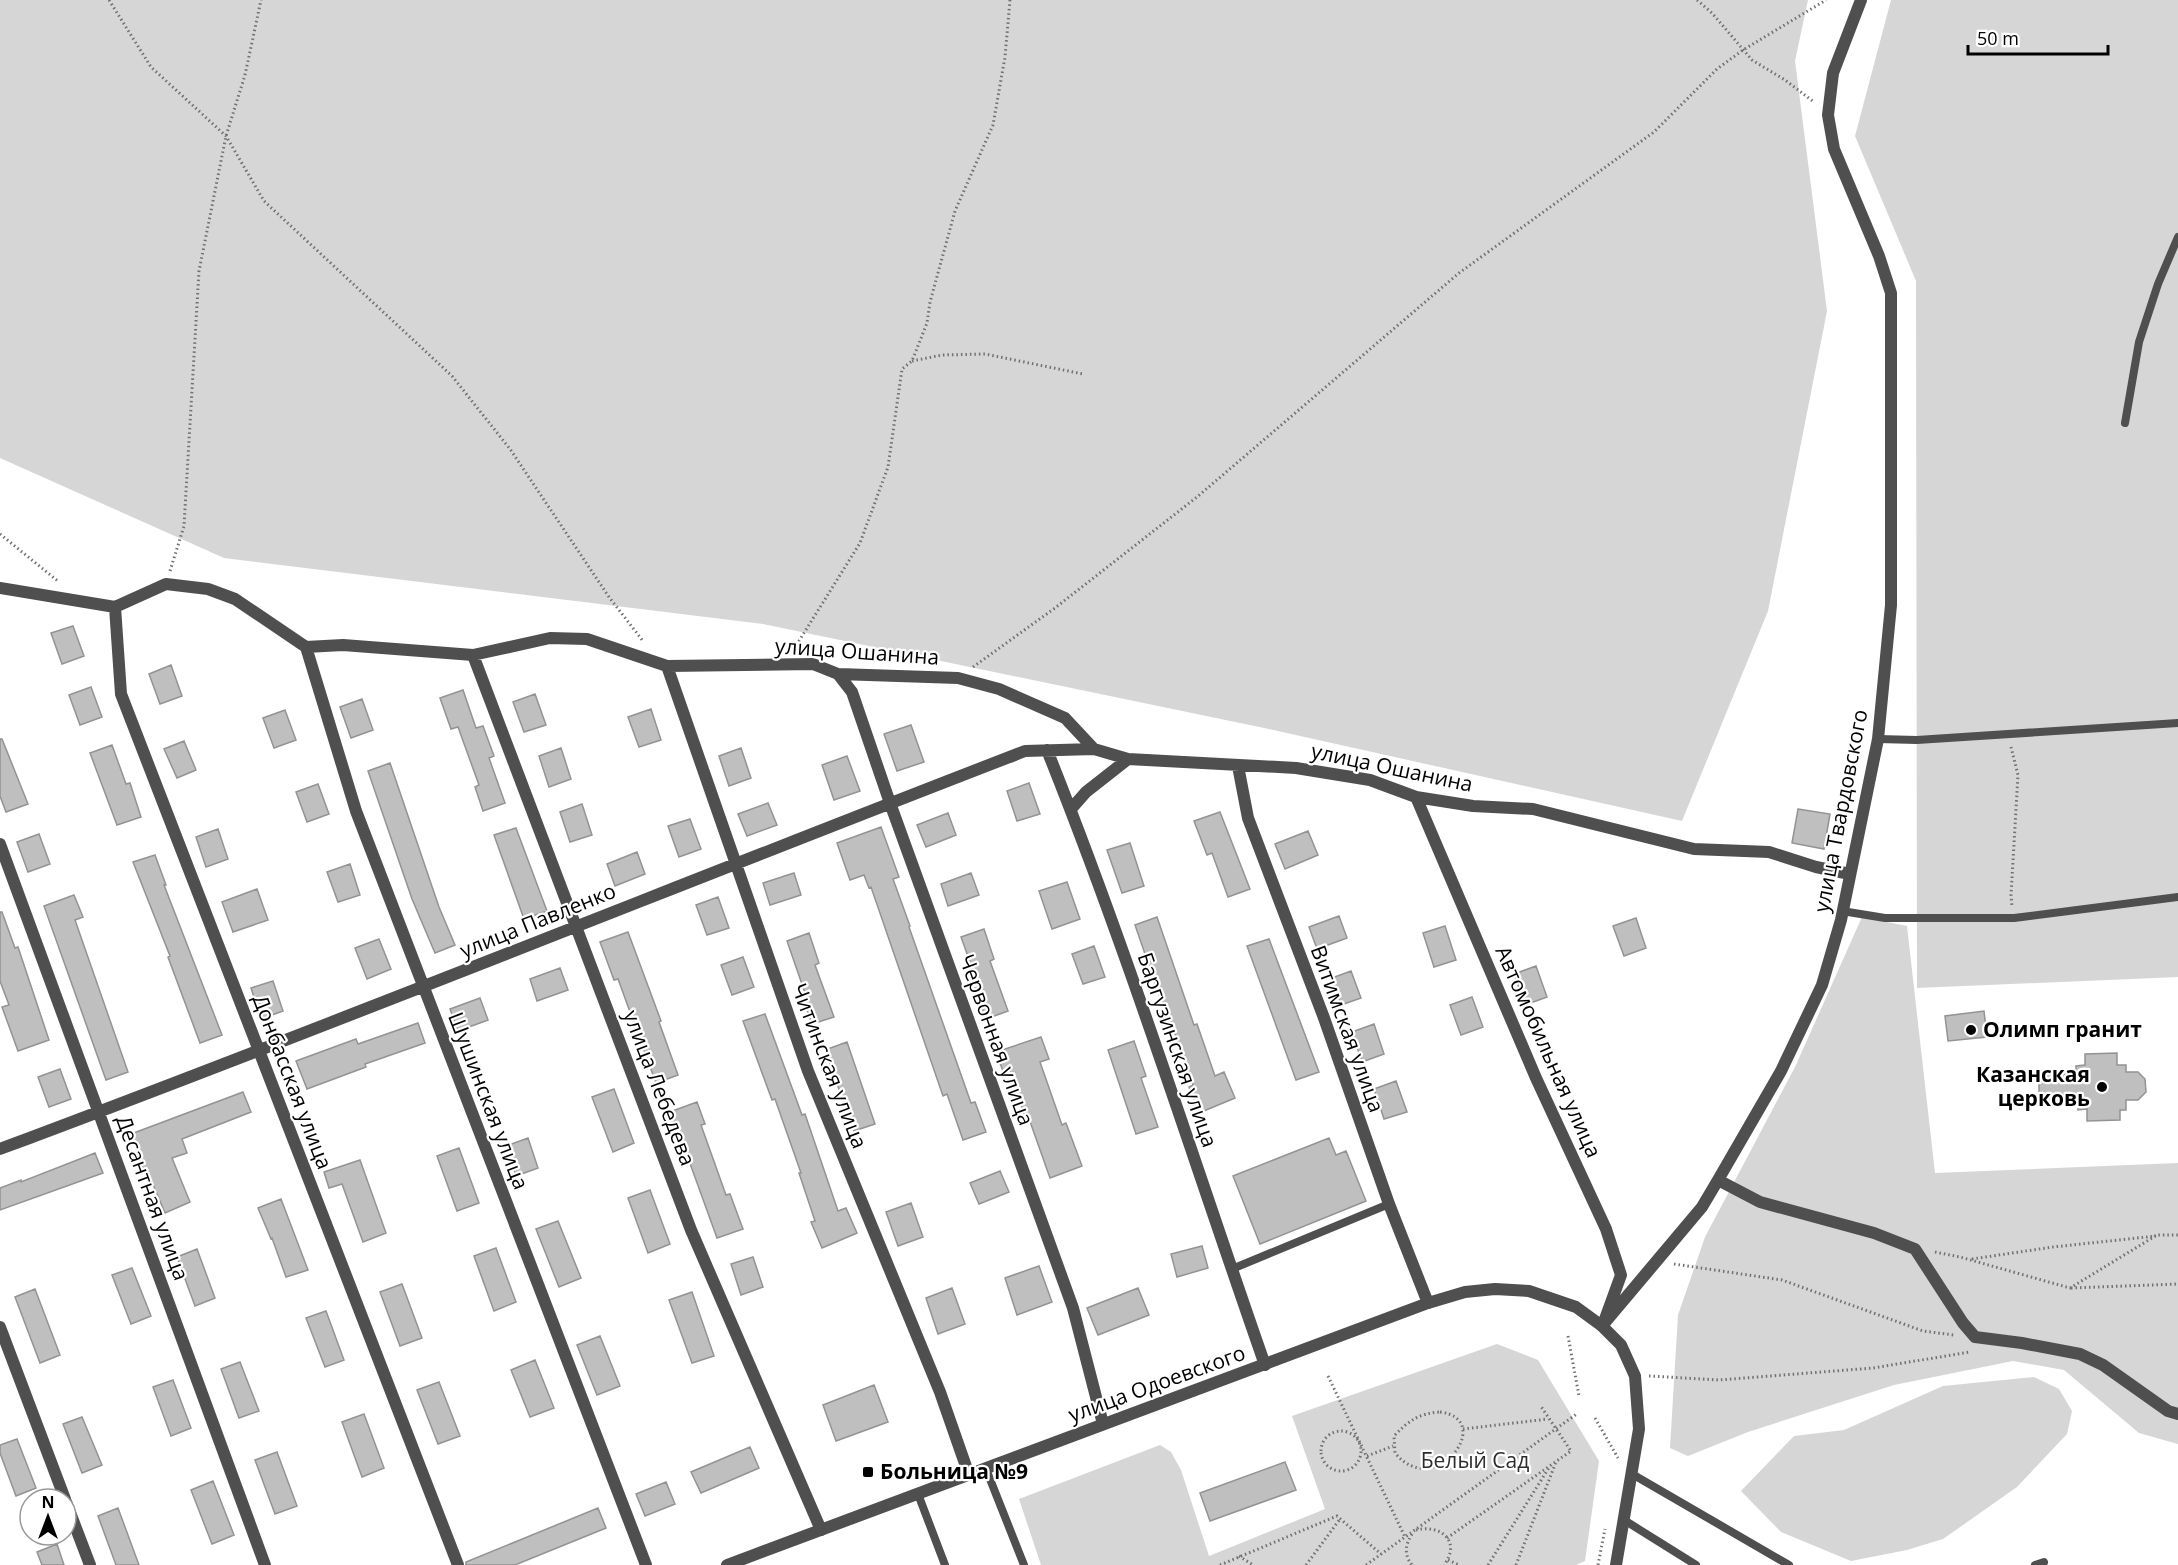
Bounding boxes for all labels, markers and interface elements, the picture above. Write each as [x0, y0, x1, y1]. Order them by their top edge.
scale bar [1968, 18, 2108, 56]
text: 50 m [1977, 26, 2019, 50]
street label: улица Ошанина [774, 631, 940, 671]
street label: улица Твардовского [1807, 707, 1873, 915]
street label: улица Ошанина [1309, 736, 1476, 798]
street label: улица Павленко [456, 876, 620, 964]
street label: Витимская улица [1305, 941, 1391, 1116]
street label: Автомобильная улица [1490, 941, 1608, 1162]
street label: Баргузинская улица [1131, 949, 1224, 1151]
street label: Червонная улица [953, 950, 1041, 1129]
street label: Читинская улица [786, 979, 874, 1152]
street label: Донбасская улица [247, 990, 339, 1173]
street label: улица Лебедева [617, 1006, 702, 1169]
street label: Шушинская улица [442, 1008, 536, 1193]
place label: Олимп гранит [1983, 1015, 2142, 1043]
marker: Олимп гранит [1964, 1023, 1978, 1037]
place label: Казанская церковь [1976, 1060, 2090, 1112]
marker: Казанская церковь [2095, 1080, 2109, 1094]
street label: Десантная улица [110, 1111, 196, 1284]
street label: улица Одоевского [1064, 1338, 1249, 1428]
park label: Белый Сад [1421, 1446, 1529, 1474]
place label: Больница №9 [880, 1457, 1028, 1485]
marker: Больница №9 [861, 1465, 875, 1479]
north arrow [18, 1487, 78, 1547]
text: N [41, 1491, 55, 1513]

